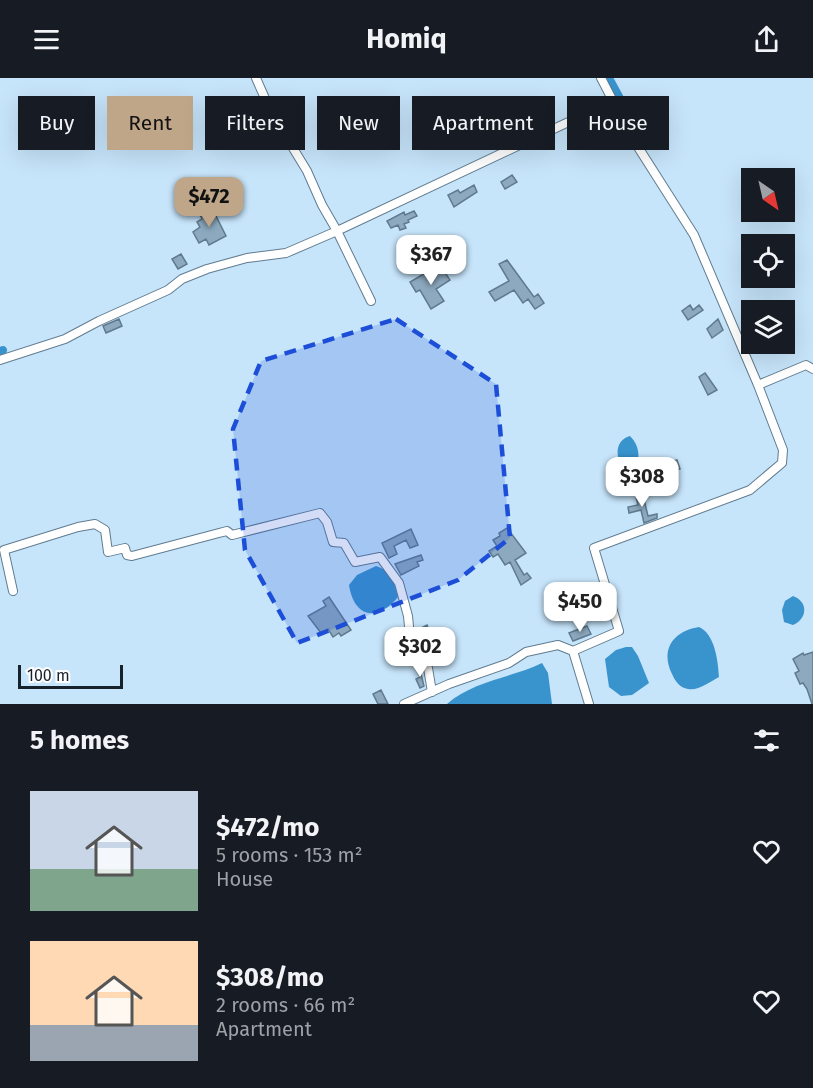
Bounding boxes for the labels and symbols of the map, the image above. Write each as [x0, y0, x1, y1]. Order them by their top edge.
north arrow [741, 168, 795, 222]
pin: $472 [173, 177, 245, 228]
pin: $367 [395, 235, 467, 286]
pin: $308 [606, 457, 678, 508]
pin: $450 [544, 582, 616, 633]
pin: $302 [384, 627, 456, 678]
scale bar [18, 662, 123, 690]

